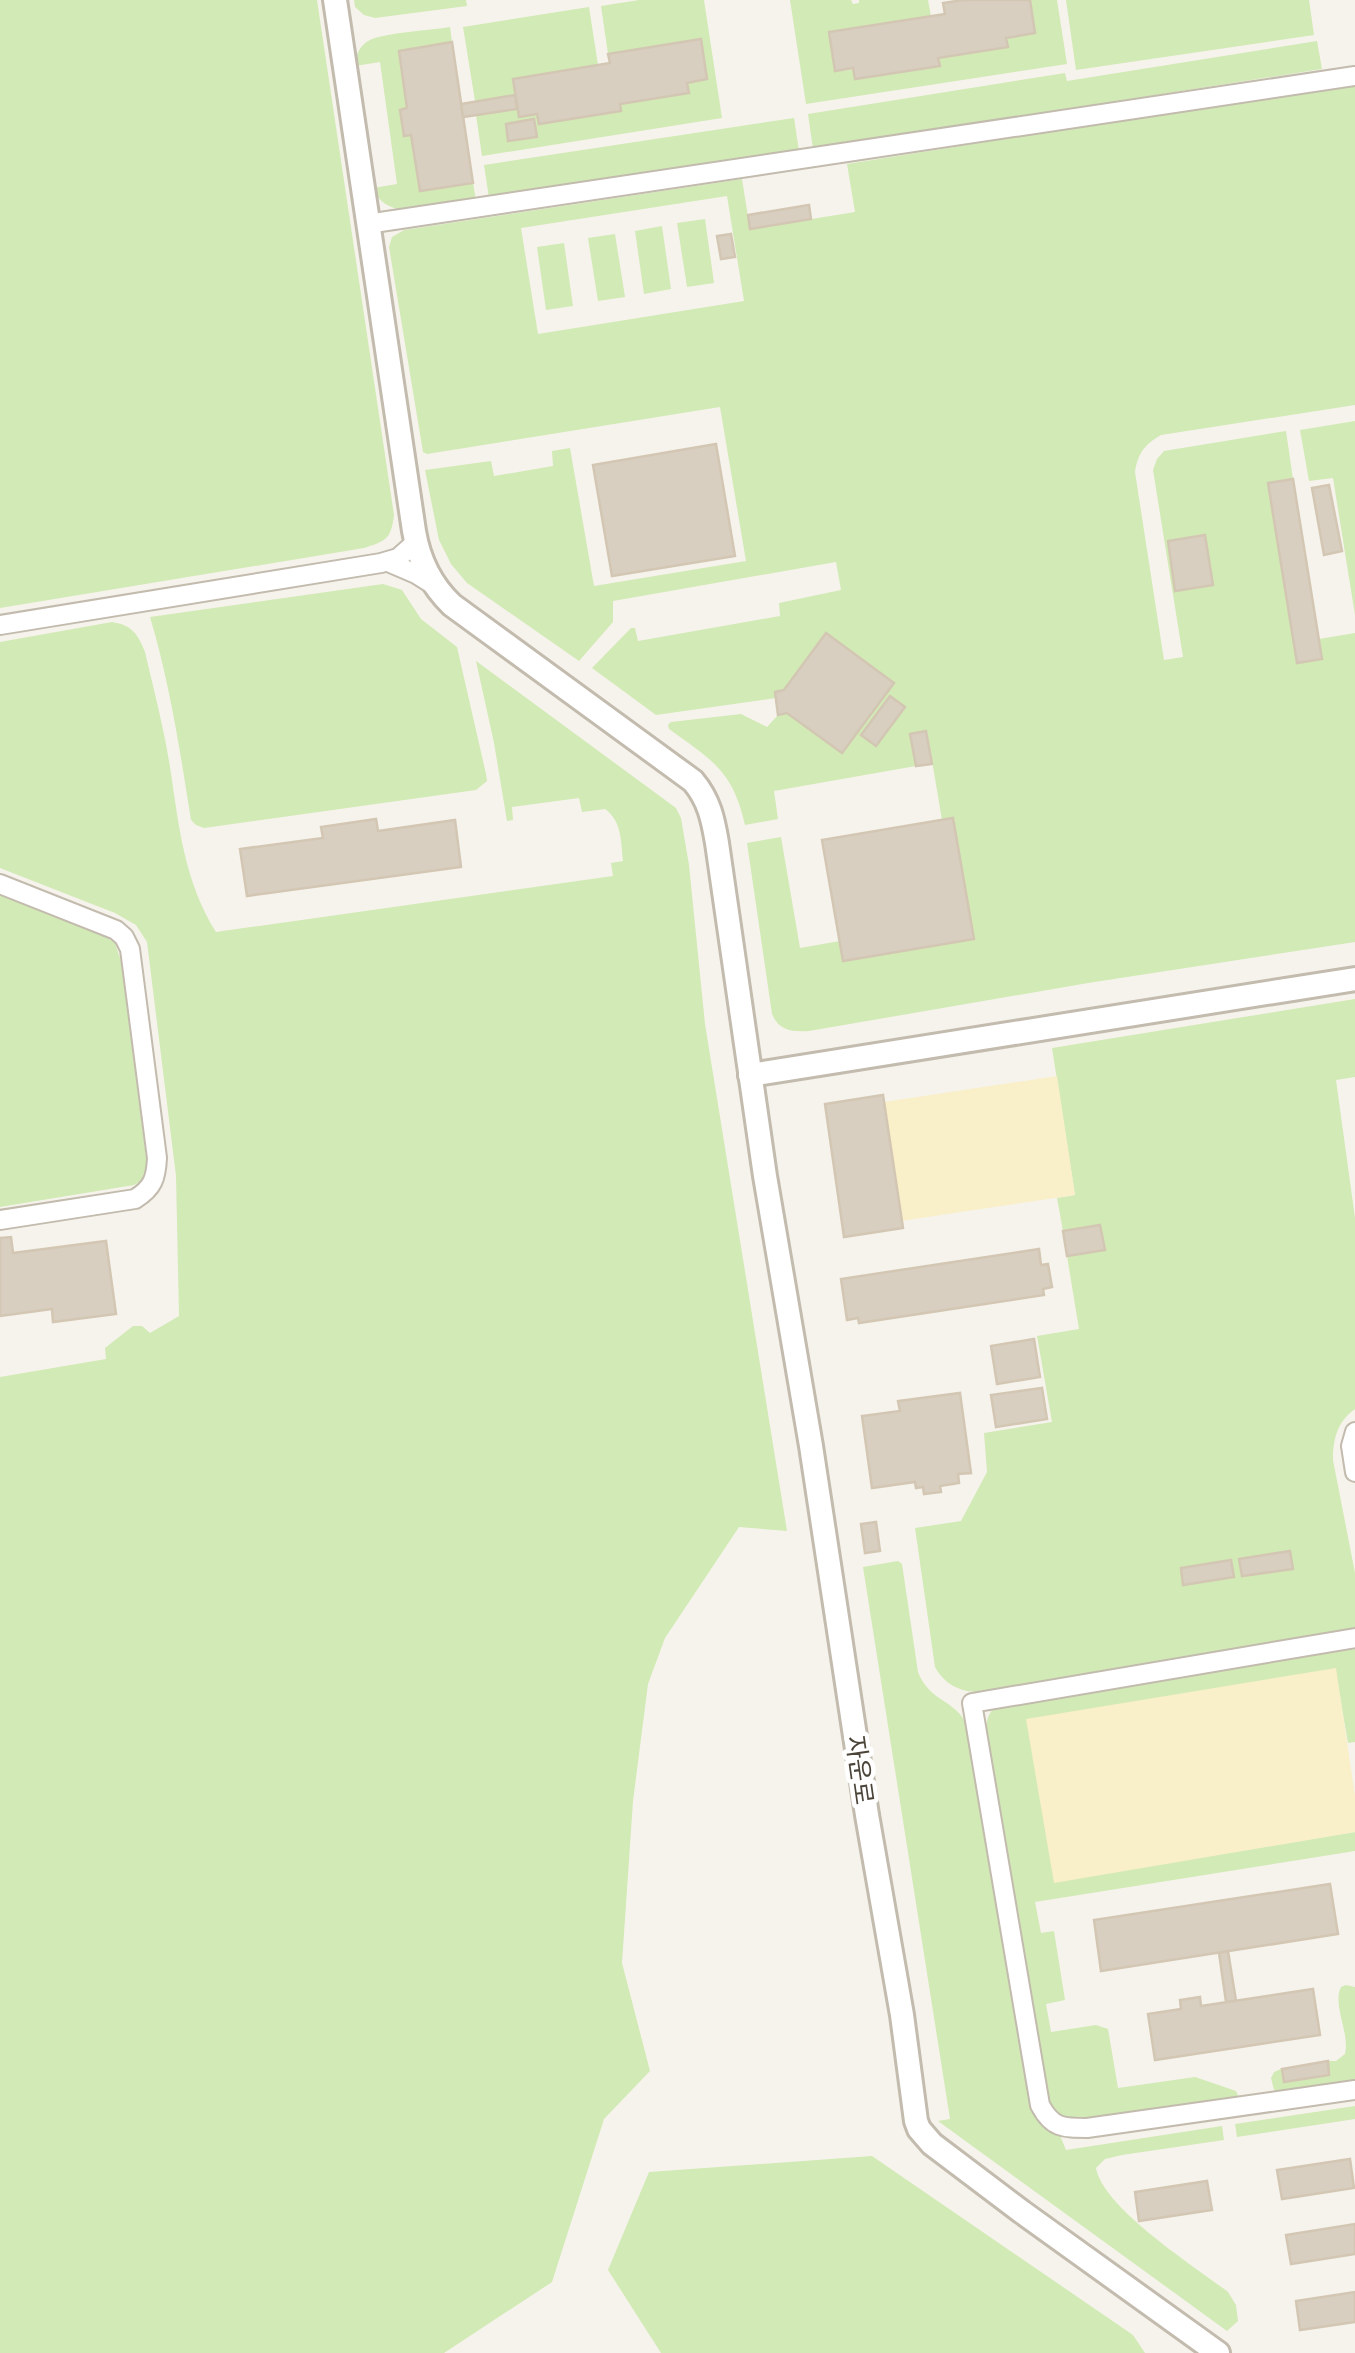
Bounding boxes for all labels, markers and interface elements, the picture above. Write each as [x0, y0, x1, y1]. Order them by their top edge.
street label: 자운로 [839, 1733, 882, 1806]

